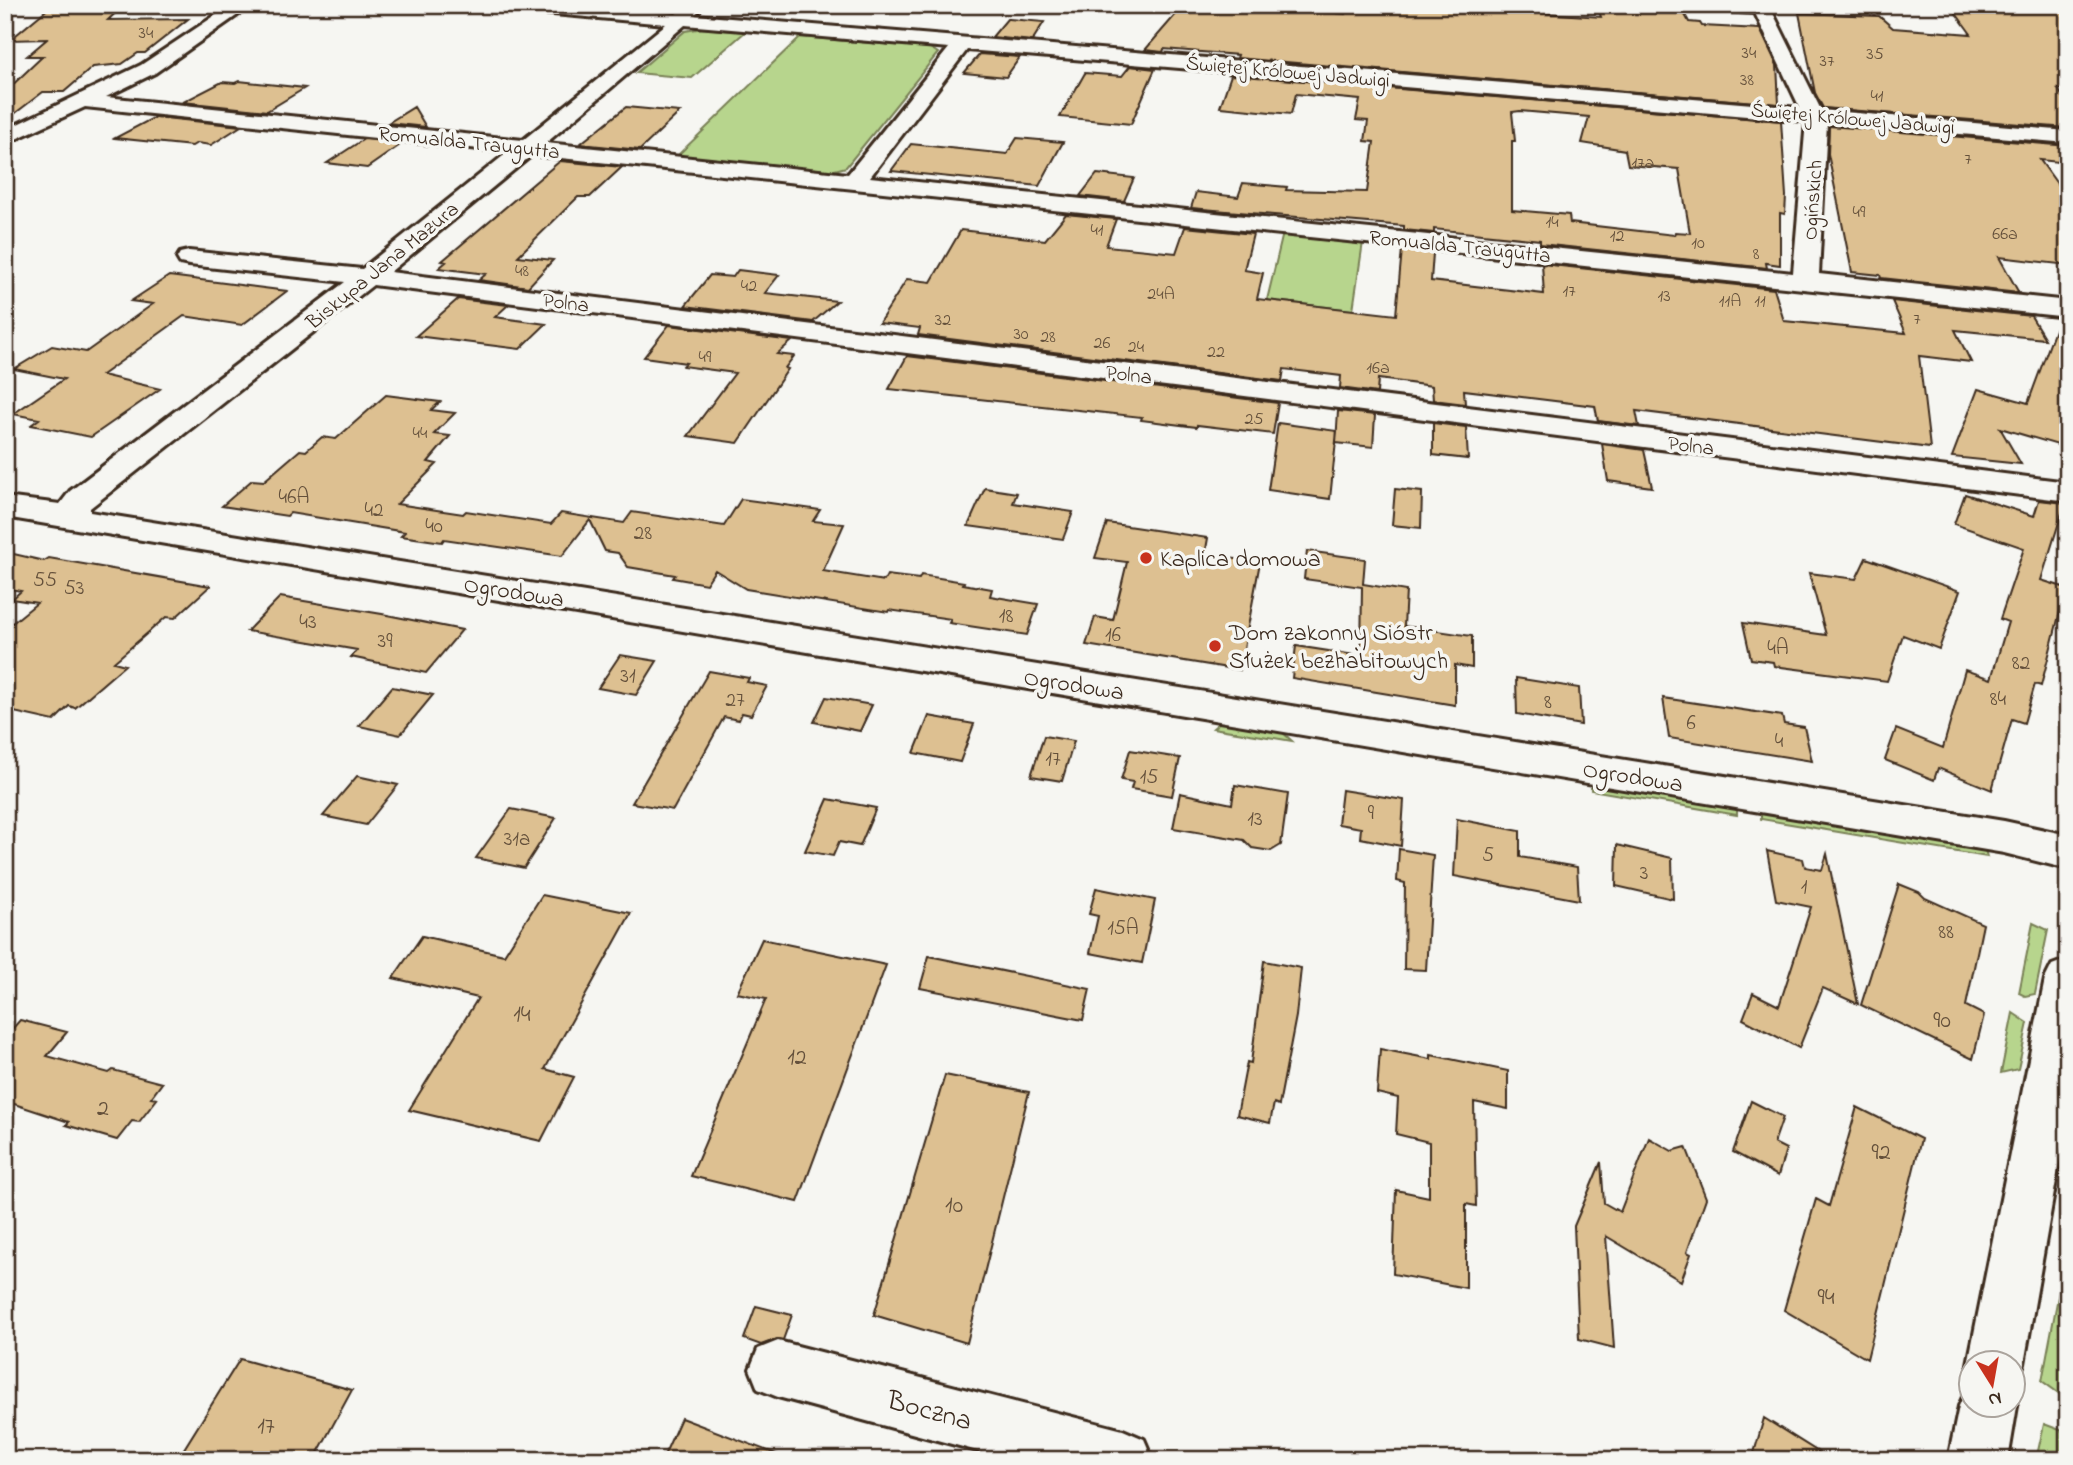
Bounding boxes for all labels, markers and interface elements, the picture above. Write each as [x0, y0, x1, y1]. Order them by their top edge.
house number: 34 [139, 21, 154, 47]
house number: 34 [1742, 41, 1757, 67]
house number: 35 [1866, 42, 1884, 68]
street label: Świętej Królowej Jadwigi [1184, 49, 1391, 99]
house number: 37 [1820, 49, 1835, 75]
house number: 38 [1740, 68, 1754, 94]
house number: 41 [1870, 84, 1884, 110]
street label: Świętej Królowej Jadwigi [1749, 96, 1956, 146]
street label: Romualda Traugutta [376, 120, 561, 170]
house number: 7 [1964, 147, 1972, 173]
house number: 17a [1632, 151, 1654, 177]
street label: Ogińskich [1796, 159, 1834, 241]
street label: Biskupa Jana Mazura [300, 195, 466, 338]
house number: 49 [1853, 200, 1866, 226]
house number: 14 [1545, 210, 1559, 236]
house number: 41 [1090, 218, 1104, 244]
house number: 66a [1992, 222, 2018, 248]
street label: Romualda Traugutta [1367, 224, 1552, 274]
house number: 12 [1610, 224, 1624, 250]
house number: 10 [1691, 231, 1705, 257]
house number: 8 [1753, 242, 1760, 268]
house number: 48 [515, 259, 529, 285]
house number: 42 [741, 274, 757, 300]
house number: 17 [1562, 279, 1576, 305]
house number: 24A [1147, 282, 1175, 308]
house number: 13 [1657, 284, 1671, 310]
street label: Polna [541, 286, 591, 322]
house number: 11A [1719, 289, 1741, 315]
house number: 11 [1754, 289, 1766, 315]
house number: 7 [1913, 307, 1921, 333]
house number: 32 [935, 308, 951, 334]
house number: 30 [1013, 322, 1029, 348]
house number: 28 [1040, 325, 1056, 351]
house number: 26 [1094, 331, 1111, 357]
house number: 24 [1128, 335, 1145, 361]
house number: 22 [1207, 340, 1225, 366]
house number: 49 [699, 345, 712, 371]
house number: 16a [1366, 356, 1390, 382]
street label: Polna [1104, 358, 1154, 394]
house number: 25 [1244, 407, 1264, 433]
house number: 44 [413, 421, 428, 447]
street label: Polna [1666, 429, 1716, 465]
house number: 46A [279, 483, 309, 513]
house number: 42 [364, 496, 384, 526]
house number: 40 [425, 512, 443, 542]
house number: 28 [634, 519, 652, 549]
place label: Kaplica domowa [1160, 543, 1321, 578]
marker: Kaplica domowa [1138, 550, 1154, 566]
house number: 55 [33, 566, 57, 596]
street label: Ogrodowa [461, 568, 566, 619]
house number: 53 [64, 574, 84, 604]
house number: 18 [999, 602, 1013, 632]
house number: 43 [299, 608, 317, 638]
place label: Dom zakonny Sióstr Służek bezhabitowych [1228, 617, 1448, 681]
house number: 16 [1105, 621, 1121, 651]
house number: 39 [378, 627, 393, 657]
house number: 4A [1767, 634, 1789, 664]
marker: Dom zakonny Sióstr Służek bezhabitowych [1207, 638, 1223, 654]
house number: 82 [2012, 649, 2030, 679]
street label: Ogrodowa [1021, 661, 1126, 712]
house number: 31 [620, 662, 636, 692]
house number: 84 [1990, 685, 2007, 715]
house number: 27 [725, 686, 745, 716]
house number: 8 [1544, 688, 1552, 718]
house number: 6 [1686, 709, 1696, 739]
house number: 4 [1775, 727, 1784, 757]
house number: 17 [1045, 745, 1061, 775]
street label: Ogrodowa [1580, 753, 1685, 804]
house number: 15 [1140, 763, 1158, 793]
house number: 9 [1368, 799, 1375, 829]
house number: 13 [1247, 805, 1263, 835]
house number: 31a [504, 825, 530, 855]
house number: 5 [1482, 841, 1494, 871]
house number: 3 [1640, 859, 1648, 889]
house number: 1 [1801, 873, 1808, 903]
house number: 15A [1107, 914, 1139, 944]
house number: 88 [1938, 918, 1954, 948]
house number: 14 [513, 998, 531, 1033]
house number: 90 [1933, 1004, 1951, 1039]
house number: 12 [787, 1041, 807, 1076]
house number: 2 [97, 1092, 109, 1127]
house number: 92 [1871, 1136, 1891, 1171]
house number: 10 [945, 1189, 963, 1224]
house number: 94 [1817, 1281, 1835, 1316]
north arrow [1958, 1350, 2028, 1420]
street label: Boczna [881, 1381, 976, 1443]
text: N [1986, 1384, 2004, 1413]
house number: 17 [257, 1410, 275, 1445]

